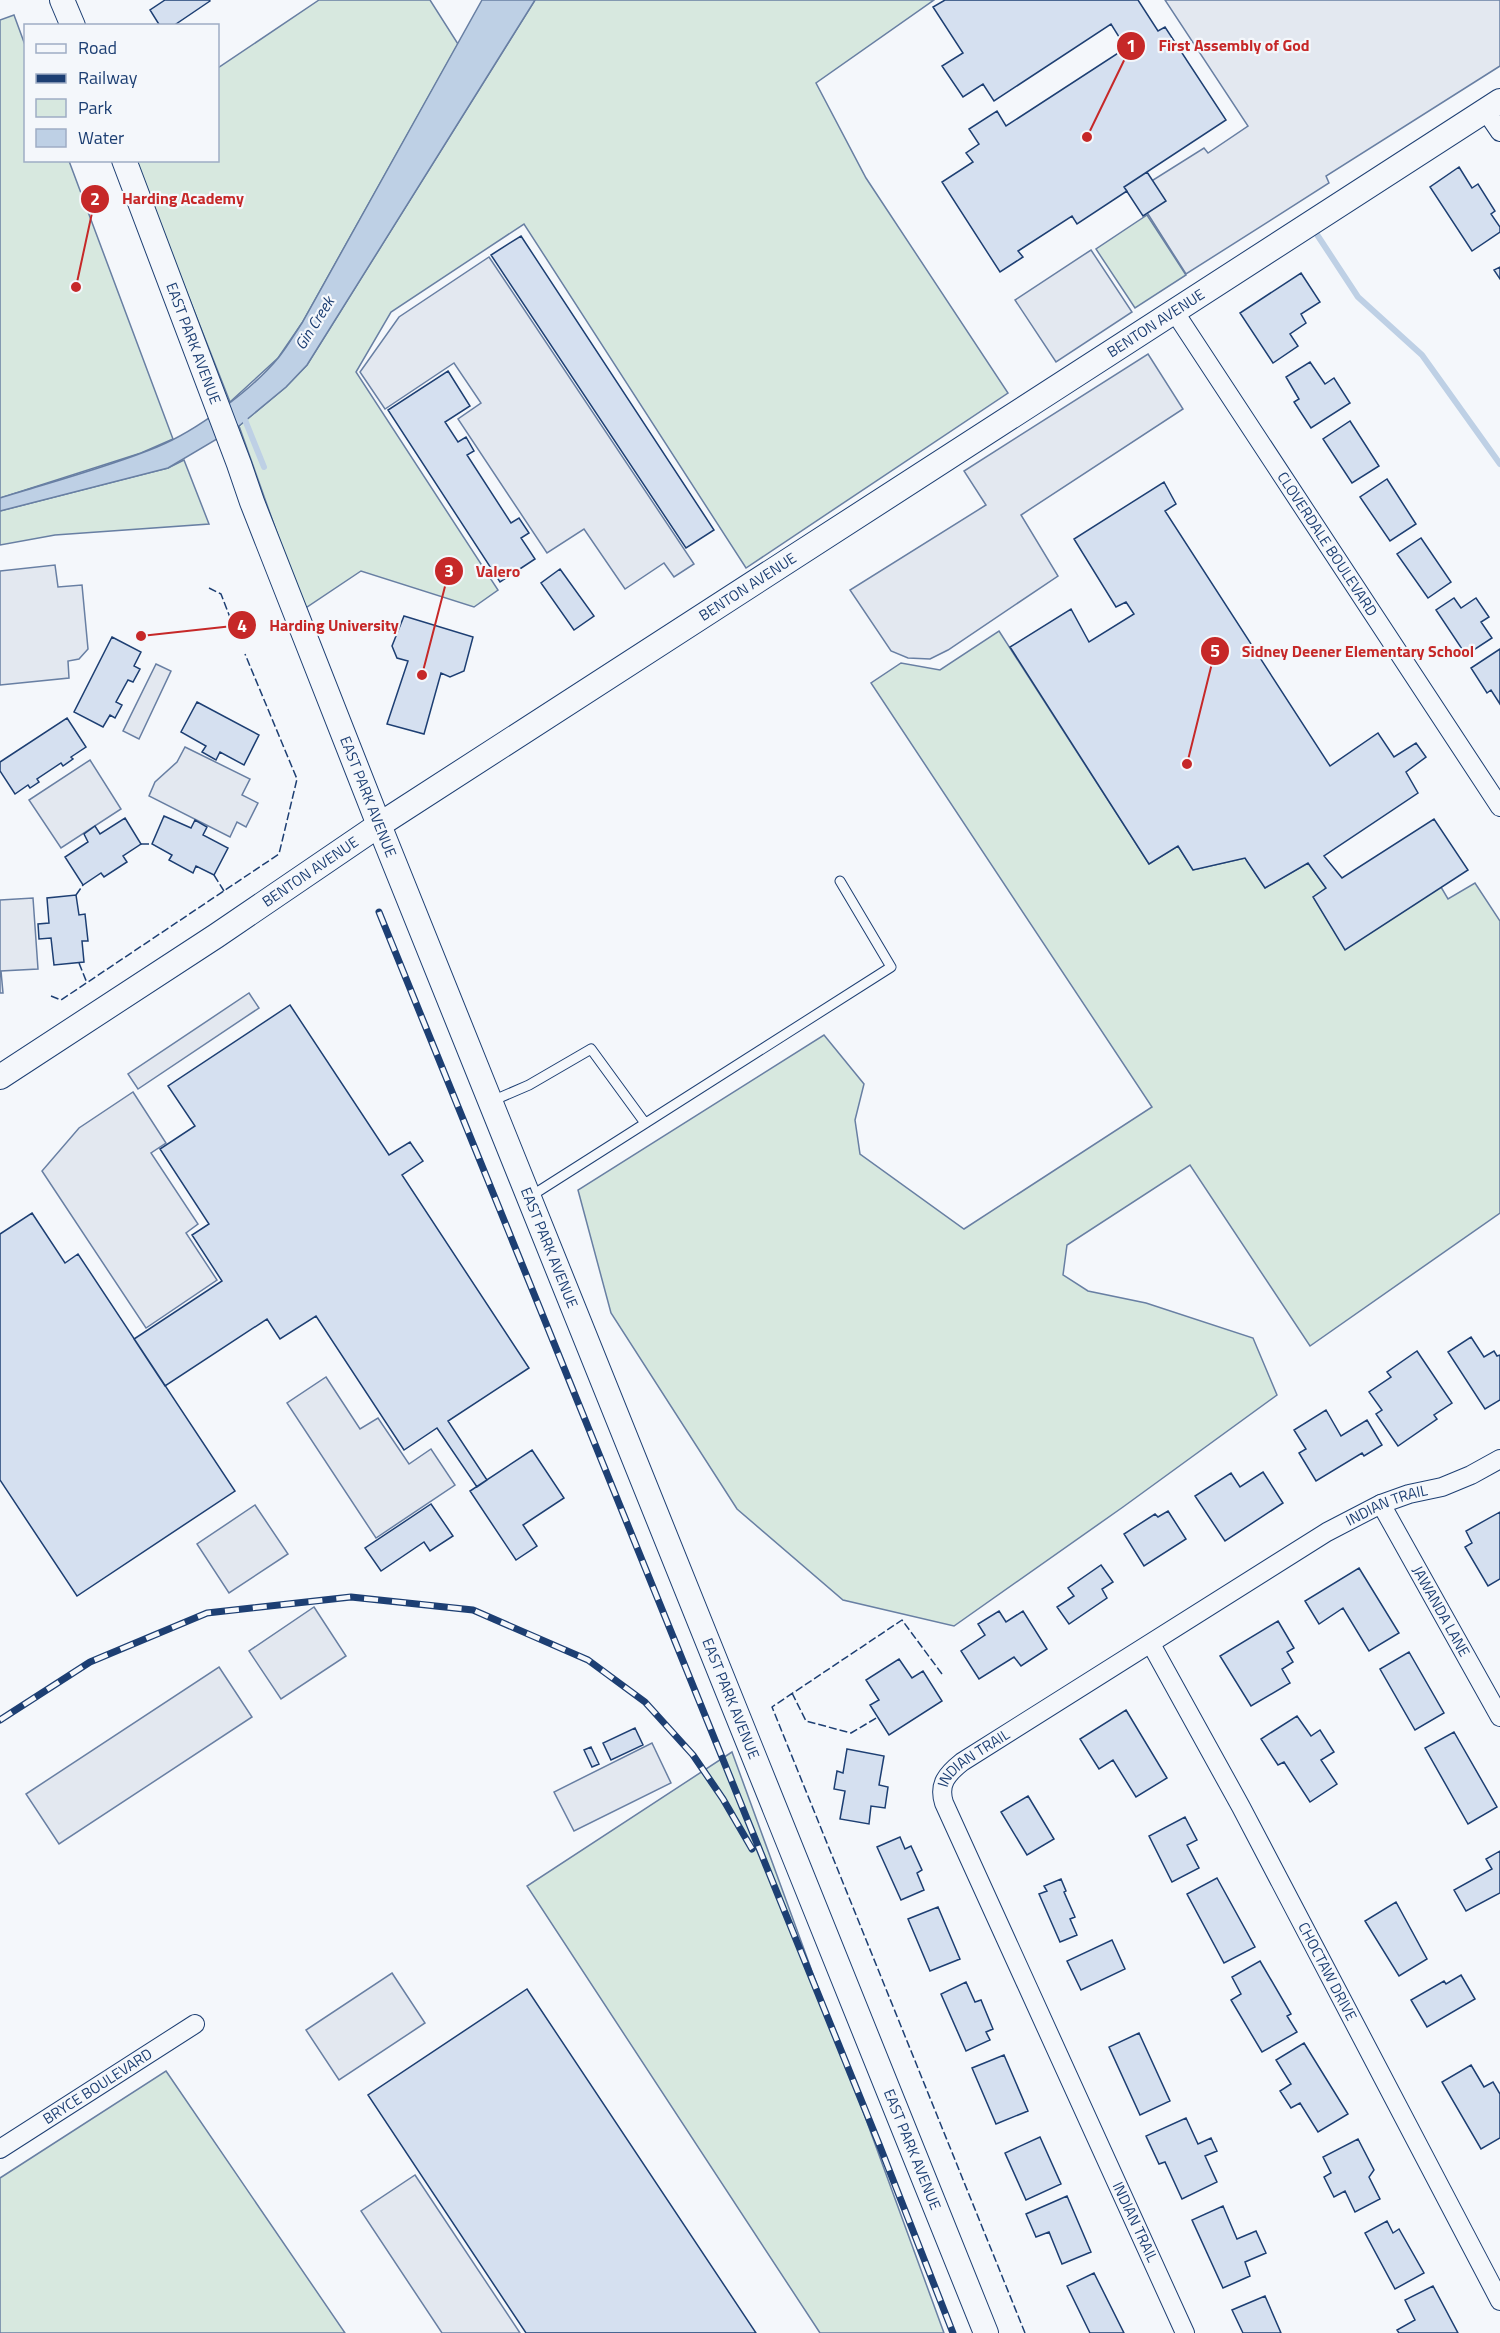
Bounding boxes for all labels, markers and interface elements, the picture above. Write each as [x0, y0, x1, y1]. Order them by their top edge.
legend [24, 24, 219, 162]
callout: First Assembly of God [1116, 29, 1321, 63]
text: 1 [1126, 32, 1136, 59]
text: First Assembly of God [1158, 33, 1310, 57]
text: Road [78, 34, 117, 61]
text: Railway [78, 64, 138, 91]
text: Park [78, 94, 113, 121]
text: Water [78, 124, 124, 151]
callout: Harding Academy [80, 182, 256, 216]
text: 2 [90, 185, 100, 212]
text: Harding Academy [122, 186, 244, 210]
street label: EAST PARK AVENUE [160, 279, 227, 407]
street label: BENTON AVENUE [1102, 283, 1209, 363]
water label: Gin Creek [288, 290, 341, 354]
street label: CLOVERDALE BOULEVARD [1272, 467, 1384, 621]
street label: BENTON AVENUE [694, 546, 801, 627]
callout: Valero [434, 554, 532, 588]
text: 3 [444, 557, 454, 584]
text: Valero [476, 559, 520, 583]
callout: Harding University [227, 608, 411, 642]
text: 4 [237, 612, 247, 639]
text: Harding University [269, 613, 399, 637]
callout: Sidney Deener Elementary School [1200, 634, 1486, 668]
text: 5 [1210, 637, 1220, 664]
text: Sidney Deener Elementary School [1242, 639, 1474, 663]
street label: EAST PARK AVENUE [334, 733, 403, 861]
street label: BENTON AVENUE [257, 830, 363, 913]
street label: EAST PARK AVENUE [515, 1184, 584, 1312]
street label: INDIAN TRAIL [1342, 1478, 1429, 1531]
street label: JAWANDA LANE [1407, 1561, 1476, 1661]
street label: EAST PARK AVENUE [696, 1634, 766, 1762]
street label: INDIAN TRAIL [931, 1723, 1014, 1790]
street label: CHOCTAW DRIVE [1292, 1918, 1363, 2025]
street label: BRYCE BOULEVARD [38, 2042, 157, 2130]
street label: EAST PARK AVENUE [878, 2085, 947, 2213]
street label: INDIAN TRAIL [1107, 2178, 1164, 2266]

